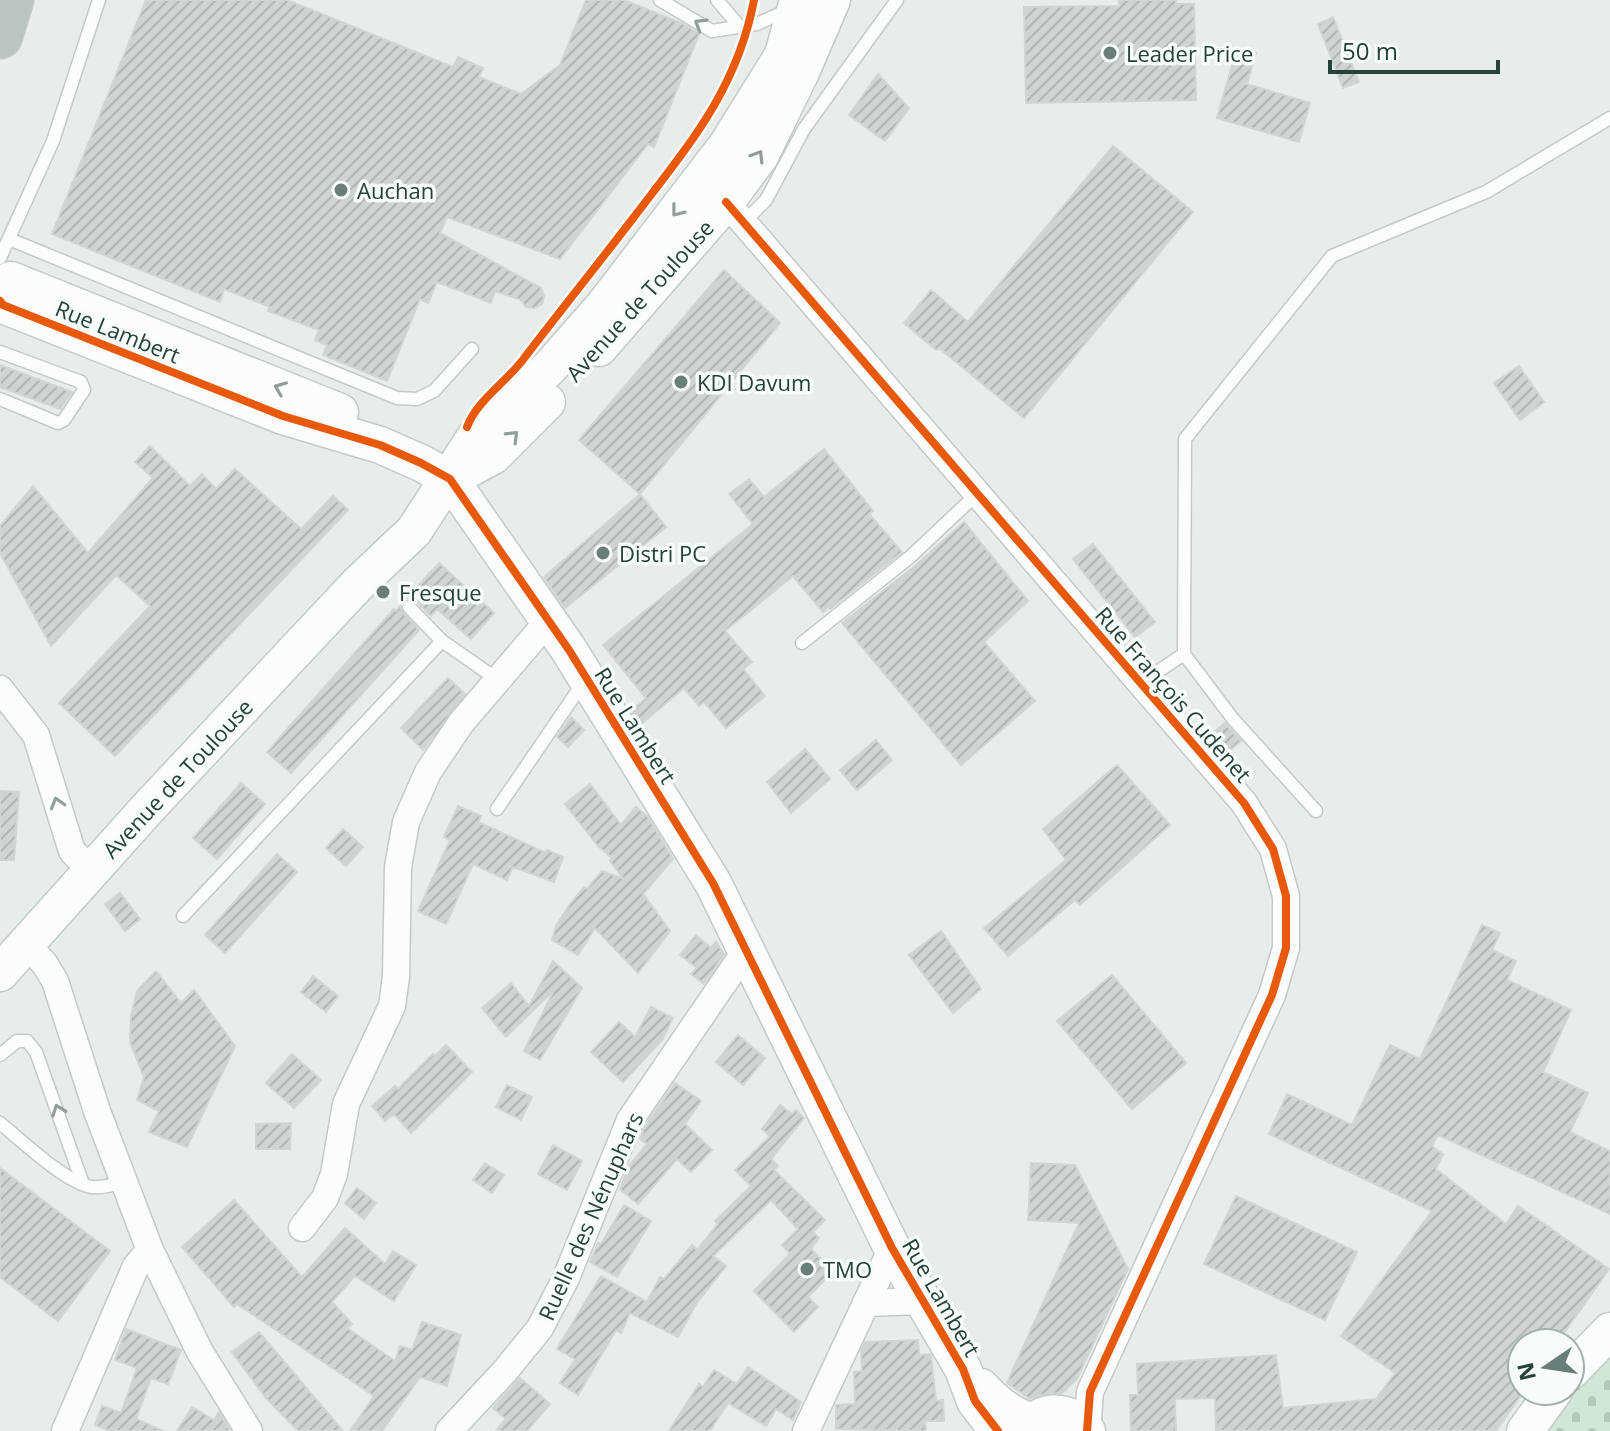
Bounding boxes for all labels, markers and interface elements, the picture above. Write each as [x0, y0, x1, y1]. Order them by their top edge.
one-way arrow [694, 18, 709, 34]
scale bar [1330, 24, 1498, 74]
text: 50 m [1342, 34, 1398, 67]
place label: Leader Price [1126, 38, 1253, 68]
marker: Leader Price [1101, 44, 1119, 62]
one-way arrow [748, 150, 764, 165]
place label: Auchan [357, 175, 434, 205]
marker: Auchan [332, 181, 350, 199]
one-way arrow [672, 202, 686, 217]
street label: Avenue de Toulouse [558, 213, 720, 387]
street label: Rue Lambert [51, 292, 185, 370]
place label: KDI Davum [697, 367, 811, 397]
marker: KDI Davum [672, 373, 690, 391]
one-way arrow [274, 381, 288, 397]
one-way arrow [504, 430, 518, 445]
place label: Distri PC [619, 538, 706, 568]
marker: Distri PC [594, 544, 612, 562]
place label: Fresque [399, 577, 482, 607]
marker: Fresque [374, 583, 392, 601]
street label: Rue François Cudenet [1089, 600, 1259, 788]
street label: Rue Lambert [588, 661, 684, 789]
street label: Avenue de Toulouse [95, 692, 259, 864]
one-way arrow [50, 796, 66, 810]
one-way arrow [51, 1104, 68, 1118]
street label: Ruelle des Nénuphars [531, 1107, 649, 1325]
street label: Rue Lambert [896, 1232, 988, 1362]
place label: TMO [823, 1254, 872, 1284]
marker: TMO [798, 1260, 816, 1278]
north arrow [1506, 1327, 1586, 1407]
text: N [1509, 1360, 1542, 1384]

